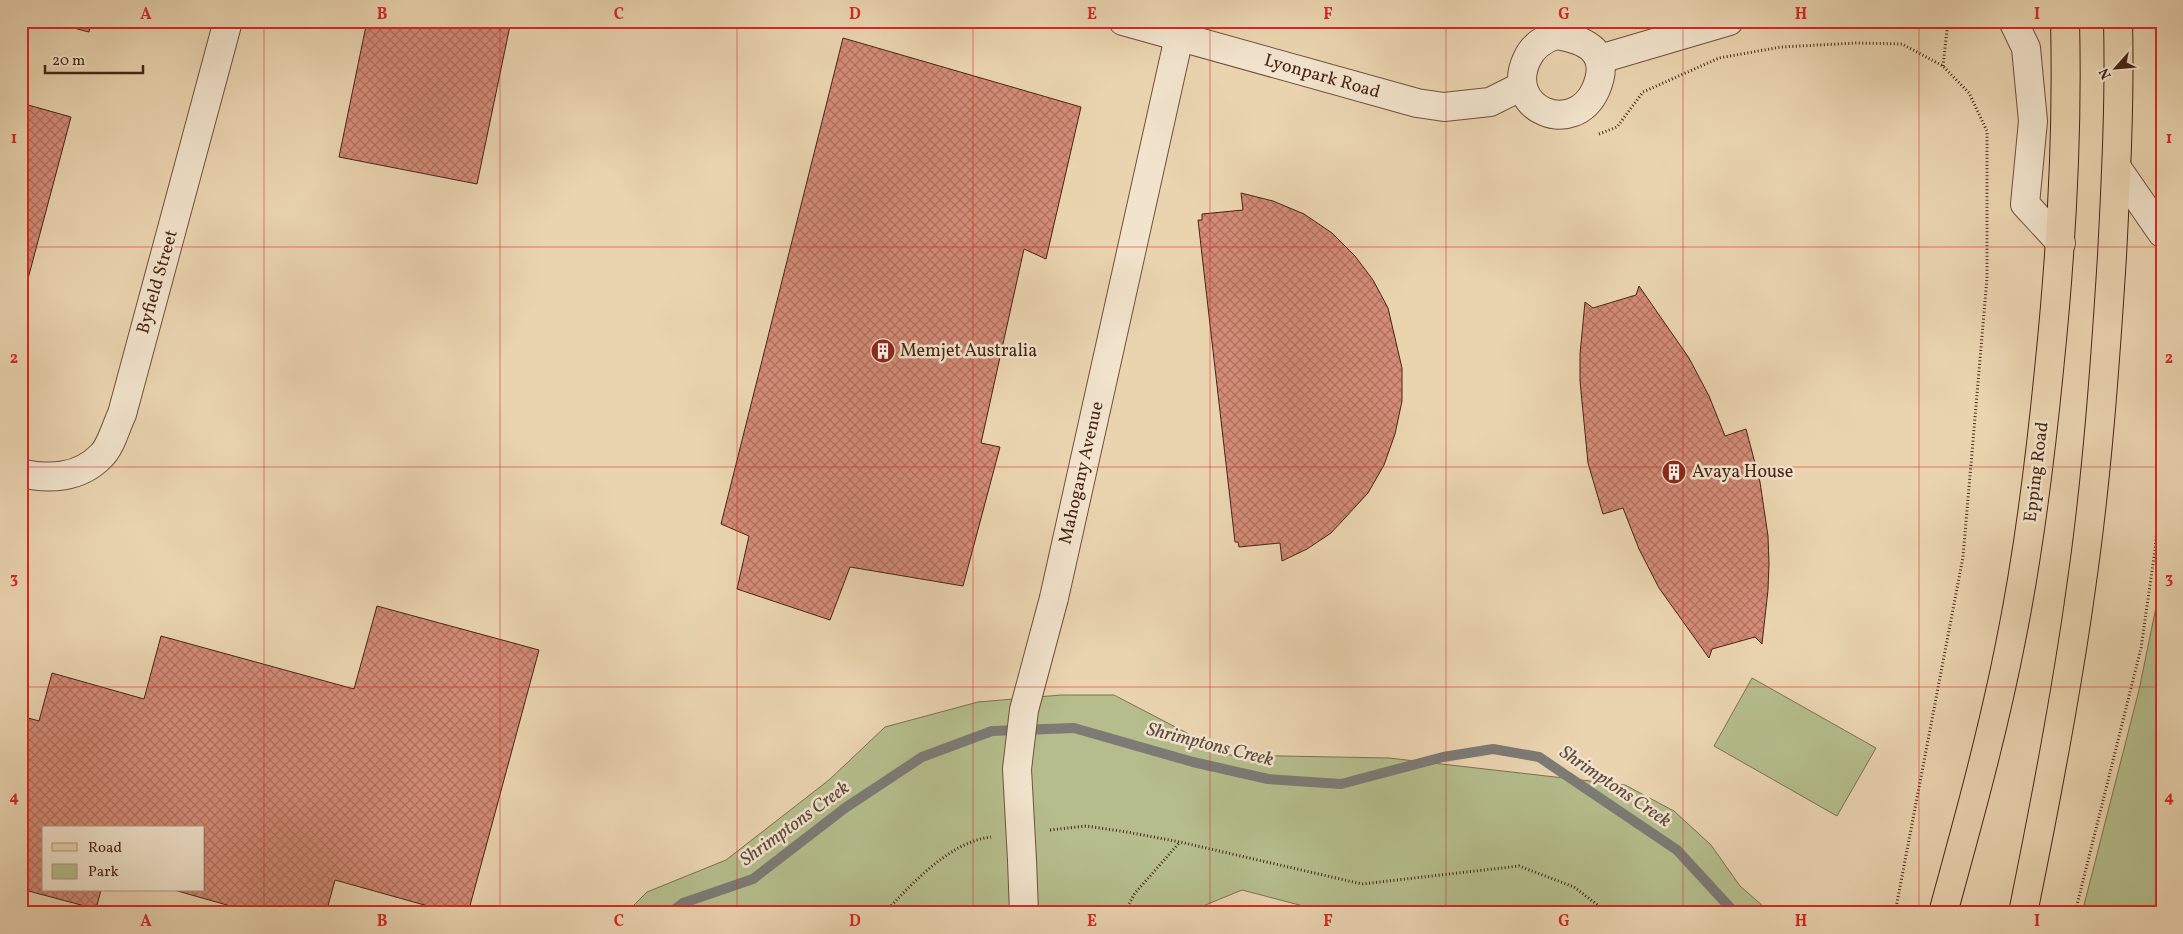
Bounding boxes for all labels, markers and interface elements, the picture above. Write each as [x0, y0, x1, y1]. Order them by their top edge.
text: A [140, 4, 152, 26]
text: B [377, 4, 388, 26]
text: C [614, 4, 624, 26]
text: D [849, 4, 861, 26]
text: E [1087, 4, 1097, 26]
text: F [1323, 4, 1333, 26]
text: G [1558, 4, 1570, 26]
text: H [1795, 4, 1807, 26]
text: I [2034, 4, 2040, 26]
scale bar [45, 42, 142, 74]
north arrow [2090, 42, 2140, 92]
street label: Lyonpark Road [1261, 49, 1383, 105]
text: 20 m [52, 51, 85, 72]
text: N [2095, 64, 2117, 82]
text: 1 [11, 128, 17, 150]
text: 1 [2166, 128, 2172, 150]
street label: Byfield Street [131, 227, 185, 337]
building icon: Memjet Australia [870, 338, 896, 364]
place label: Memjet Australia [900, 339, 1037, 364]
text: 2 [10, 348, 18, 370]
text: 2 [2165, 348, 2173, 370]
street label: Mahogany Avenue [1053, 399, 1111, 547]
street label: Epping Road [2018, 420, 2056, 524]
building icon: Avaya House [1661, 459, 1687, 485]
place label: Avaya House [1692, 460, 1793, 485]
text: 3 [10, 568, 18, 590]
text: 3 [2165, 568, 2173, 590]
water label: Shrimptons Creek [1144, 717, 1276, 773]
water label: Shrimptons Creek [1554, 740, 1676, 834]
water label: Shrimptons Creek [735, 775, 855, 873]
text: 4 [9, 787, 19, 809]
text: 4 [2164, 787, 2174, 809]
legend [42, 826, 205, 892]
text: Road [88, 838, 122, 859]
text: Park [88, 862, 119, 883]
text: A [140, 911, 152, 933]
text: B [377, 911, 388, 933]
text: C [614, 911, 624, 933]
text: D [849, 911, 861, 933]
text: E [1087, 911, 1097, 933]
text: F [1323, 911, 1333, 933]
text: G [1558, 911, 1570, 933]
text: H [1795, 911, 1807, 933]
text: I [2034, 911, 2040, 933]

